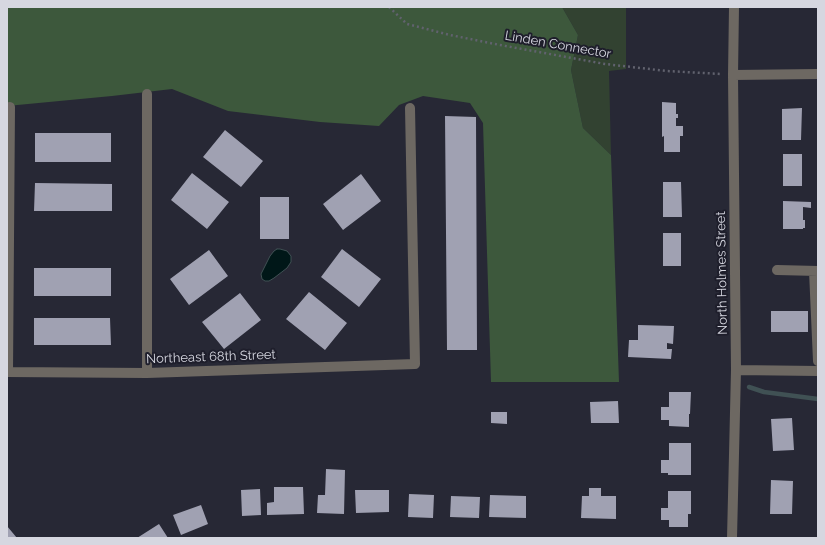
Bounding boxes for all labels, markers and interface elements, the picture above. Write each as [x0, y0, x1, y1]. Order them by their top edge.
street label: Linden Connector [504, 28, 612, 62]
street label: North Holmes Street [713, 211, 731, 335]
street label: Northeast 68th Street [146, 347, 276, 367]

